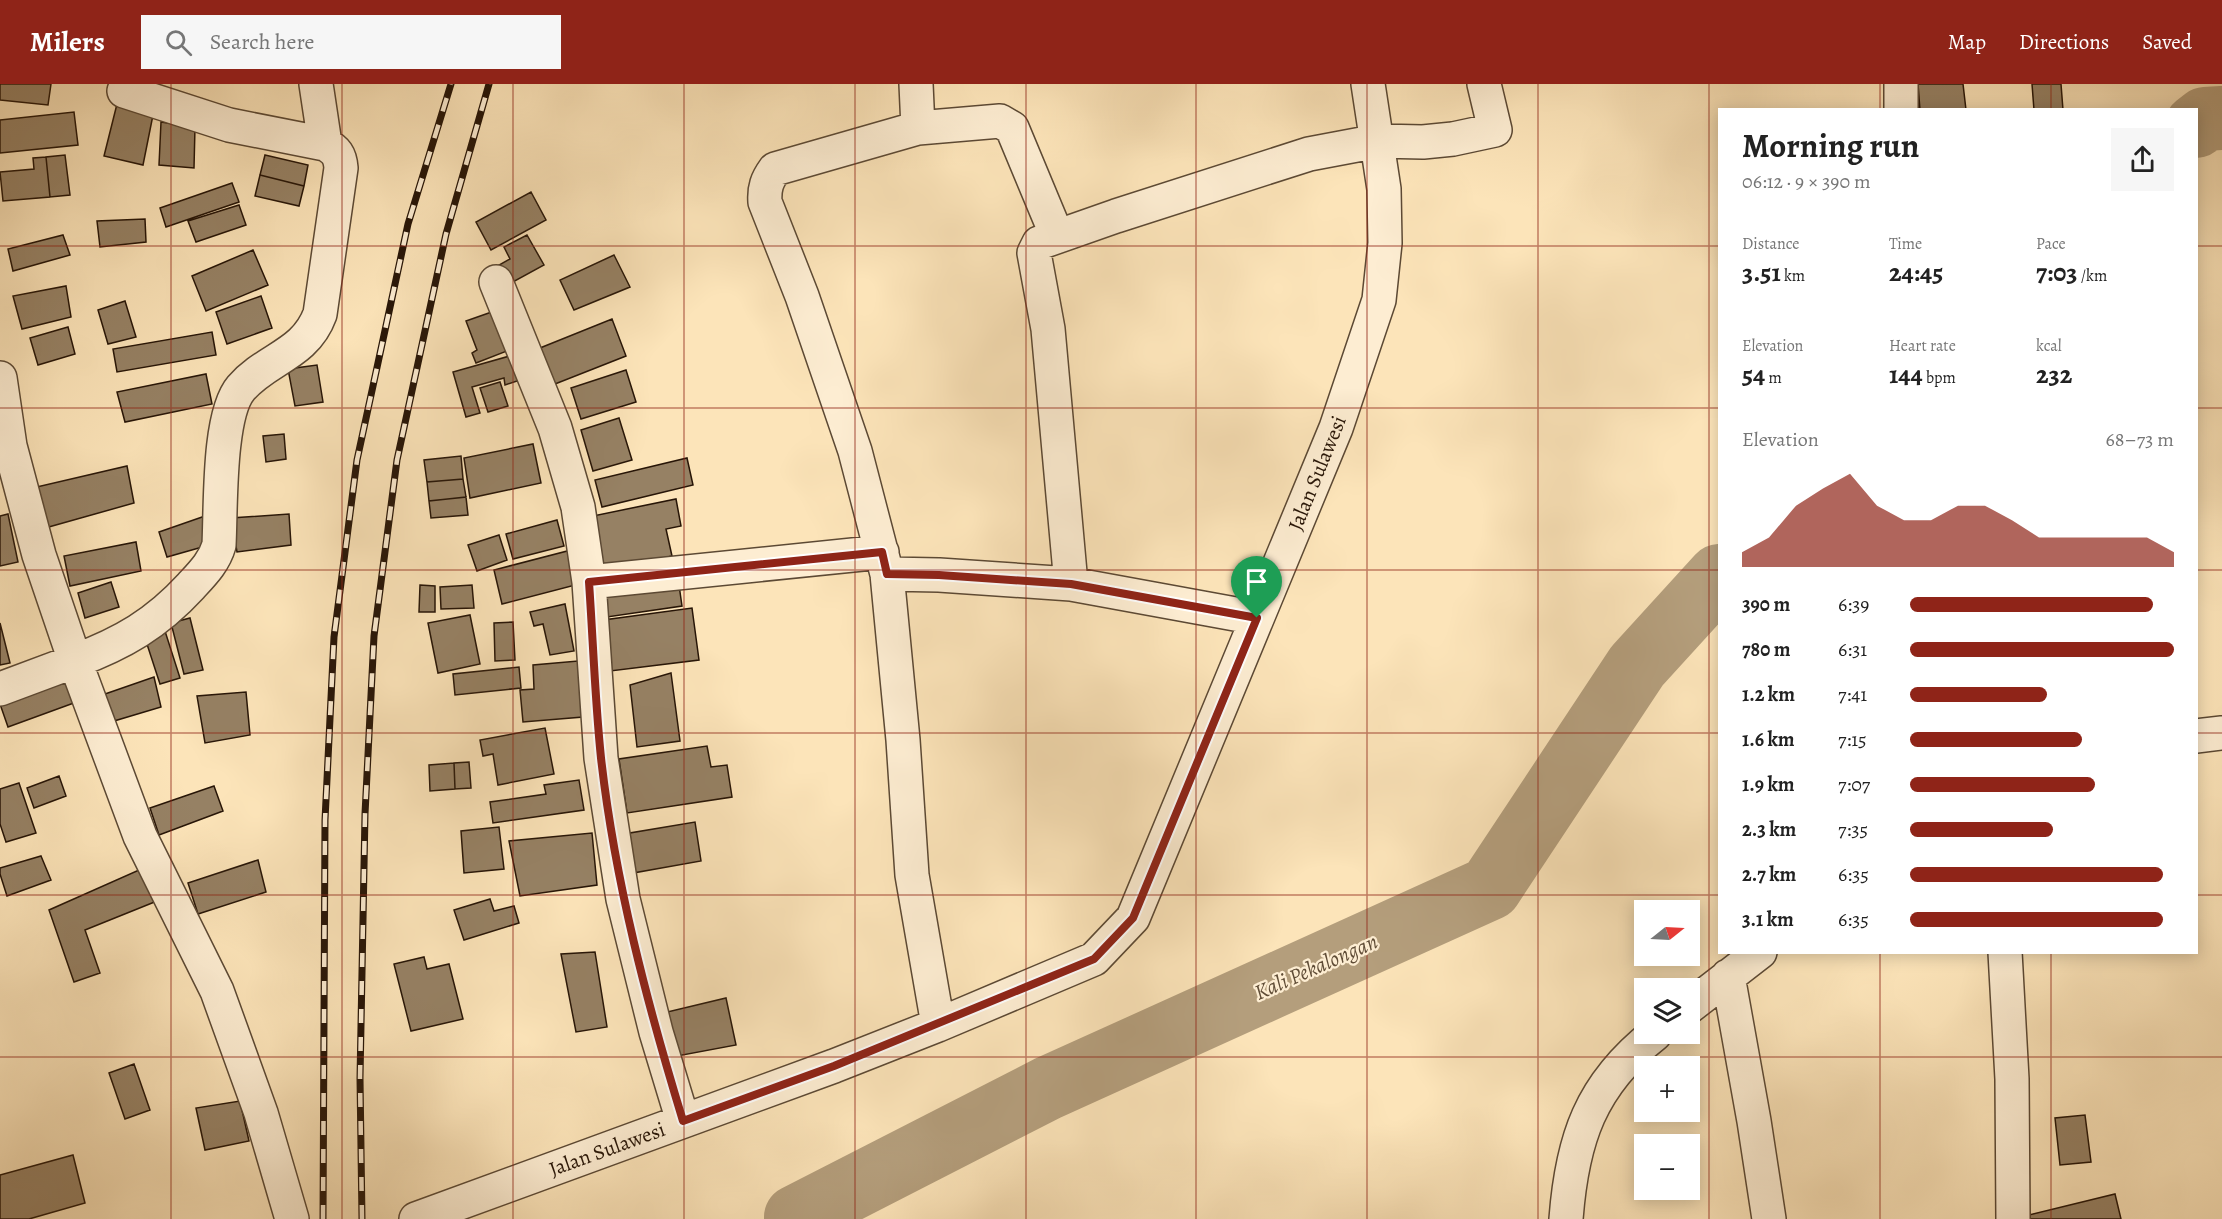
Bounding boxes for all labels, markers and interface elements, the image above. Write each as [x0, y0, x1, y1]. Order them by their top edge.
search box [141, 15, 561, 69]
text: Milers [30, 23, 105, 61]
icon: search [162, 26, 195, 59]
text: Search here [210, 27, 314, 57]
text: Map [1948, 28, 1986, 56]
text: Directions [2019, 28, 2109, 56]
text: Saved [2142, 28, 2192, 56]
text: Morning run [1742, 123, 1919, 168]
button: share [2111, 128, 2174, 191]
text: 06:12 · 9 × 390 m [1742, 168, 1871, 195]
text: Distance [1742, 233, 1799, 255]
text: Time [1889, 233, 1922, 255]
text: Pace [2036, 233, 2066, 255]
text: 3.51 [1742, 255, 1781, 290]
text: 24:45 [1889, 255, 1943, 290]
text: 7:03 [2036, 255, 2078, 290]
text: km [1781, 265, 1805, 287]
text: /km [2078, 265, 2107, 287]
text: Elevation [1742, 335, 1803, 357]
text: Heart rate [1889, 335, 1956, 357]
text: kcal [2036, 335, 2062, 357]
text: 54 [1742, 357, 1765, 392]
text: 144 [1889, 357, 1923, 392]
text: 232 [2036, 357, 2072, 392]
text: m [1765, 367, 1782, 389]
text: bpm [1923, 367, 1956, 389]
street label: Jalan Sulawesi [1281, 411, 1353, 535]
text: Elevation [1742, 426, 1819, 453]
text: 68–73 m [2106, 426, 2174, 453]
pin [1231, 556, 1282, 618]
icon: arrive [1240, 565, 1273, 598]
text: 390 m [1742, 591, 1790, 618]
text: 6:39 [1838, 591, 1869, 618]
text: 780 m [1742, 636, 1790, 663]
text: 6:31 [1838, 636, 1867, 663]
text: 1.2 km [1742, 681, 1795, 708]
text: 7:41 [1838, 681, 1867, 708]
text: 1.6 km [1742, 726, 1795, 753]
text: 7:15 [1838, 726, 1867, 753]
text: 1.9 km [1742, 771, 1795, 798]
text: 7:07 [1838, 771, 1870, 798]
text: 2.3 km [1742, 816, 1796, 843]
text: 7:35 [1838, 816, 1868, 843]
text: 2.7 km [1742, 861, 1796, 888]
text: 6:35 [1838, 861, 1869, 888]
north arrow [1634, 900, 1700, 966]
map controls [1634, 900, 1700, 1200]
text: 3.1 km [1742, 906, 1794, 933]
text: 6:35 [1838, 906, 1869, 933]
water label: Kali Pekalongan [1250, 926, 1382, 1008]
button: layers [1634, 978, 1700, 1044]
button: + [1634, 1056, 1700, 1122]
street label: Jalan Sulawesi [545, 1115, 669, 1183]
button: − [1634, 1134, 1700, 1200]

